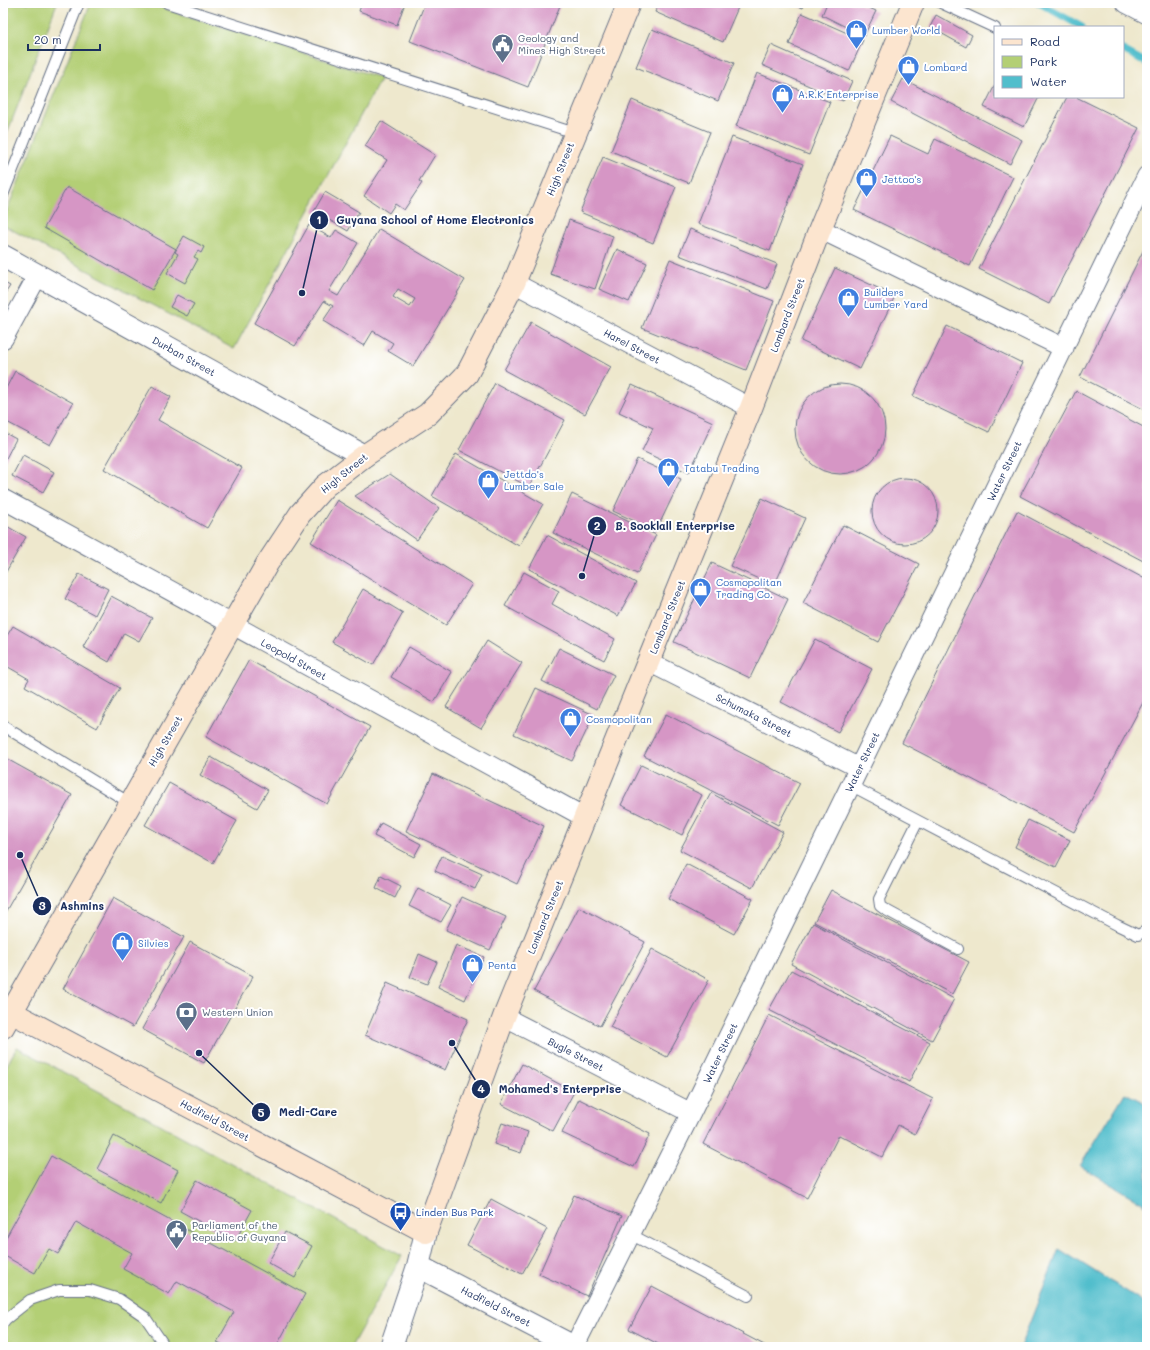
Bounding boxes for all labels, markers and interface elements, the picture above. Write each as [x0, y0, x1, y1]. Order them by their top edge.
shop icon: Lumber World [843, 17, 869, 50]
place label: Lumber World [872, 23, 940, 37]
scale bar [28, 26, 100, 52]
legend [994, 26, 1124, 98]
text: 20 m [34, 31, 62, 47]
public building icon: Geology and Mines High Street [490, 31, 516, 64]
place label: Geology and Mines High Street [518, 31, 605, 57]
text: Road [1030, 33, 1060, 49]
text: Park [1030, 53, 1057, 69]
shop icon: Lombard [895, 54, 921, 87]
place label: Lombard [924, 60, 967, 74]
text: Water [1030, 73, 1067, 89]
shop icon: A.R.K Enterprise [770, 81, 796, 114]
place label: A.R.K Enterprise [798, 87, 879, 101]
street label: High Street [543, 140, 577, 198]
shop icon: Jettoo's [854, 166, 880, 199]
place label: Jettoo's [882, 172, 922, 186]
callout: Guyana School of Home Electronics [309, 208, 542, 231]
text: 1 [316, 211, 322, 227]
text: Guyana School of Home Electronics [336, 212, 534, 227]
street label: Lombard Street [766, 276, 808, 354]
shop icon: Builders Lumber Yard [835, 285, 861, 318]
place label: Builders Lumber Yard [864, 285, 928, 311]
street label: Harel Street [601, 325, 663, 367]
street label: Durban Street [150, 333, 218, 379]
street label: Water Street [983, 438, 1025, 504]
street label: High Street [318, 450, 370, 496]
shop icon: Tatabu Trading [656, 455, 682, 488]
place label: Tatabu Trading [684, 461, 759, 475]
shop icon: Jettdo's Lumber Sale [475, 467, 501, 500]
place label: Jettdo's Lumber Sale [504, 467, 564, 493]
callout: B. Sooklall Enterprise [587, 514, 742, 537]
text: 2 [594, 517, 601, 533]
text: B. Sooklall Enterprise [615, 518, 735, 533]
shop icon: Cosmopolitan Trading Co. [688, 575, 714, 608]
place label: Cosmopolitan Trading Co. [716, 575, 782, 601]
street label: Lombard Street [646, 578, 688, 656]
street label: Leopold Street [259, 635, 329, 683]
street label: Schumaka Street [714, 690, 794, 740]
shop icon: Cosmopolitan [557, 706, 583, 739]
place label: Cosmopolitan [586, 712, 652, 726]
street label: High Street [145, 713, 185, 769]
street label: Water Street [841, 729, 883, 795]
street label: Lombard Street [524, 878, 566, 956]
callout: Ashmins [32, 895, 112, 918]
text: 3 [38, 897, 46, 913]
text: Ashmins [60, 898, 104, 913]
shop icon: Silvies [110, 930, 136, 963]
place label: Silvies [138, 936, 169, 950]
shop icon: Penta [459, 952, 485, 985]
place label: Penta [488, 958, 516, 972]
bank icon: Western Union [174, 999, 200, 1032]
place label: Western Union [202, 1005, 273, 1019]
street label: Water Street [699, 1020, 741, 1086]
street label: Bugle Street [546, 1034, 606, 1074]
callout: Mohamed's Enterprise [471, 1078, 629, 1101]
text: 4 [477, 1080, 485, 1096]
text: Mohamed's Enterprise [499, 1081, 622, 1096]
street label: Hadfield Street [178, 1096, 252, 1144]
callout: Medi-Care [251, 1101, 345, 1124]
text: 5 [257, 1104, 265, 1120]
text: Medi-Care [279, 1104, 337, 1119]
bus stop icon: Linden Bus Park [387, 1199, 413, 1232]
place label: Linden Bus Park [416, 1205, 494, 1219]
public building icon: Parliament of the Republic of Guyana [164, 1218, 190, 1251]
place label: Parliament of the Republic of Guyana [192, 1218, 286, 1244]
street label: Hadfield Street [459, 1282, 533, 1330]

